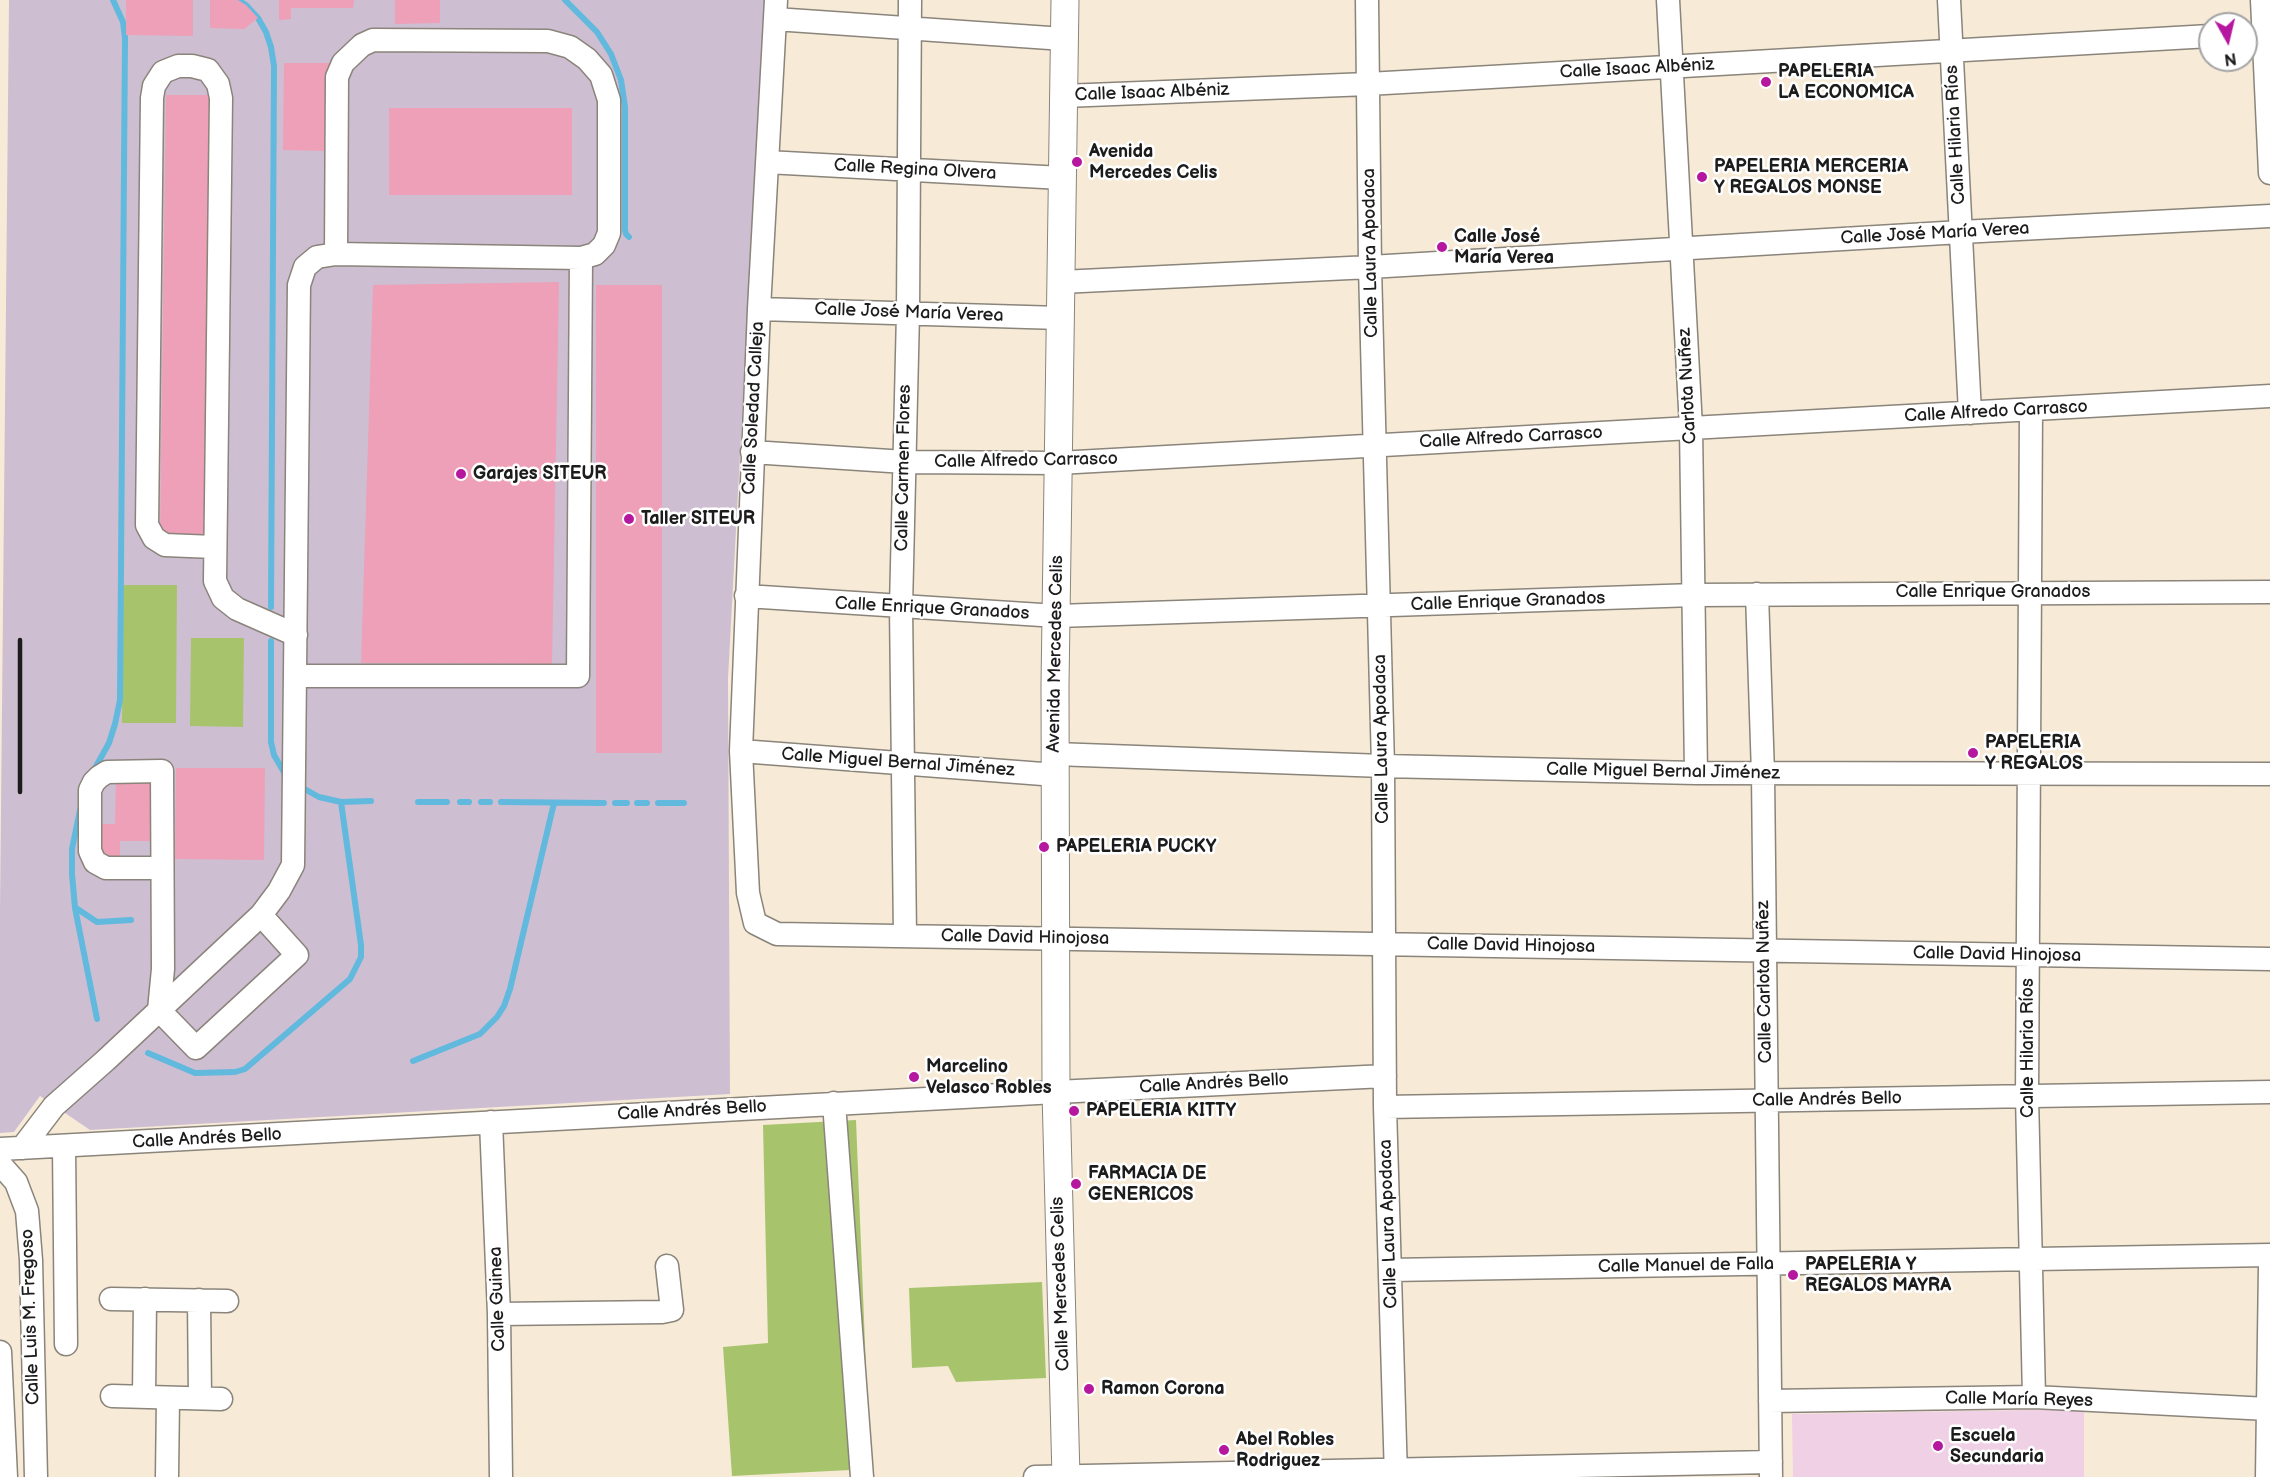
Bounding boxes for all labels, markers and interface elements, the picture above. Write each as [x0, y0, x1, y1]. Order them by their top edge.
north arrow [2198, 12, 2258, 72]
text: N [2223, 48, 2238, 69]
street label: Calle Isaac Albéniz [1559, 54, 1715, 84]
place label: PAPELERIA LA ECONOMICA [1778, 61, 1914, 104]
street label: Calle Hilaria Ríos [1942, 65, 1970, 205]
marker: PAPELERIA LA ECONOMICA [1759, 75, 1773, 89]
street label: Calle Isaac Albéniz [1074, 80, 1230, 106]
place label: Avenida Mercedes Celis [1089, 141, 1217, 184]
street label: Calle Regina Olvera [833, 155, 997, 185]
marker: Avenida Mercedes Celis [1070, 155, 1084, 169]
place label: PAPELERIA MERCERIA Y REGALOS MONSE [1714, 156, 1908, 198]
street label: Calle Laura Apodaca [1359, 168, 1383, 338]
marker: PAPELERIA MERCERIA Y REGALOS MONSE [1695, 170, 1709, 184]
street label: Calle José María Verea [1840, 218, 2030, 250]
place label: Calle José María Verea [1454, 226, 1554, 268]
marker: Calle José María Verea [1435, 240, 1449, 254]
street label: Calle José María Verea [814, 299, 1004, 327]
street label: Calle Soledad Calleja [739, 321, 769, 495]
street label: Carlota Nuñez [1674, 327, 1702, 445]
street label: Calle Carmen Flores [892, 384, 916, 552]
street label: Calle Alfredo Carrasco [1904, 396, 2088, 428]
street label: Calle Alfredo Carrasco [1419, 422, 1603, 454]
street label: Calle Alfredo Carrasco [934, 449, 1118, 473]
place label: Garajes SITEUR [473, 463, 607, 485]
marker: Garajes SITEUR [454, 467, 468, 481]
place label: Taller SITEUR [641, 508, 755, 530]
marker: Taller SITEUR [622, 512, 636, 526]
street label: Avenida Mercedes Celis [1043, 555, 1069, 753]
street label: Calle Enrique Granados [1896, 581, 2090, 603]
street label: Calle Enrique Granados [1410, 588, 1606, 616]
street label: Calle Enrique Granados [834, 593, 1030, 625]
street label: Calle Laura Apodaca [1370, 654, 1394, 824]
place label: PAPELERIA Y REGALOS [1985, 732, 2083, 774]
street label: Calle Miguel Bernal Jiménez [781, 744, 1015, 782]
marker: PAPELERIA Y REGALOS [1966, 746, 1980, 760]
street label: Calle Miguel Bernal Jiménez [1546, 759, 1780, 785]
place label: PAPELERIA PUCKY [1056, 836, 1216, 858]
marker: PAPELERIA PUCKY [1037, 840, 1051, 854]
street label: Calle Carlota Nuñez [1753, 900, 1777, 1064]
street label: Calle David Hinojosa [941, 926, 1109, 950]
street label: Calle David Hinojosa [1427, 934, 1595, 958]
street label: Calle David Hinojosa [1913, 943, 2081, 967]
street label: Calle Hilaria Ríos [2017, 978, 2039, 1118]
place label: Marcelino Velasco Robles [926, 1056, 1052, 1098]
street label: Calle Andrés Bello [1139, 1069, 1289, 1099]
marker: Marcelino Velasco Robles [907, 1070, 921, 1084]
street label: Calle Andrés Bello [1752, 1088, 1902, 1112]
street label: Calle Andrés Bello [617, 1096, 767, 1126]
place label: PAPELERIA KITTY [1086, 1100, 1236, 1122]
marker: PAPELERIA KITTY [1067, 1104, 1081, 1118]
street label: Calle Andrés Bello [132, 1124, 282, 1154]
street label: Calle Laura Apodaca [1375, 1139, 1403, 1309]
place label: FARMACIA DE GENERICOS [1088, 1163, 1206, 1206]
marker: FARMACIA DE GENERICOS [1069, 1177, 1083, 1191]
street label: Calle Mercedes Celis [1047, 1196, 1075, 1372]
street label: Calle Luis M. Fregoso [17, 1229, 45, 1405]
street label: Calle Guinea [485, 1246, 511, 1352]
street label: Calle Manuel de Falla [1598, 1254, 1774, 1278]
place label: PAPELERIA Y REGALOS MAYRA [1805, 1254, 1951, 1296]
marker: PAPELERIA Y REGALOS MAYRA [1786, 1268, 1800, 1282]
place label: Ramon Corona [1101, 1378, 1225, 1400]
marker: Ramon Corona [1082, 1382, 1096, 1396]
street label: Calle María Reyes [1945, 1388, 2093, 1412]
place label: Escuela Secundaria [1950, 1425, 2044, 1468]
place label: Abel Robles Rodriguez [1236, 1429, 1334, 1472]
marker: Escuela Secundaria [1931, 1439, 1945, 1453]
marker: Abel Robles Rodriguez [1217, 1443, 1231, 1457]

